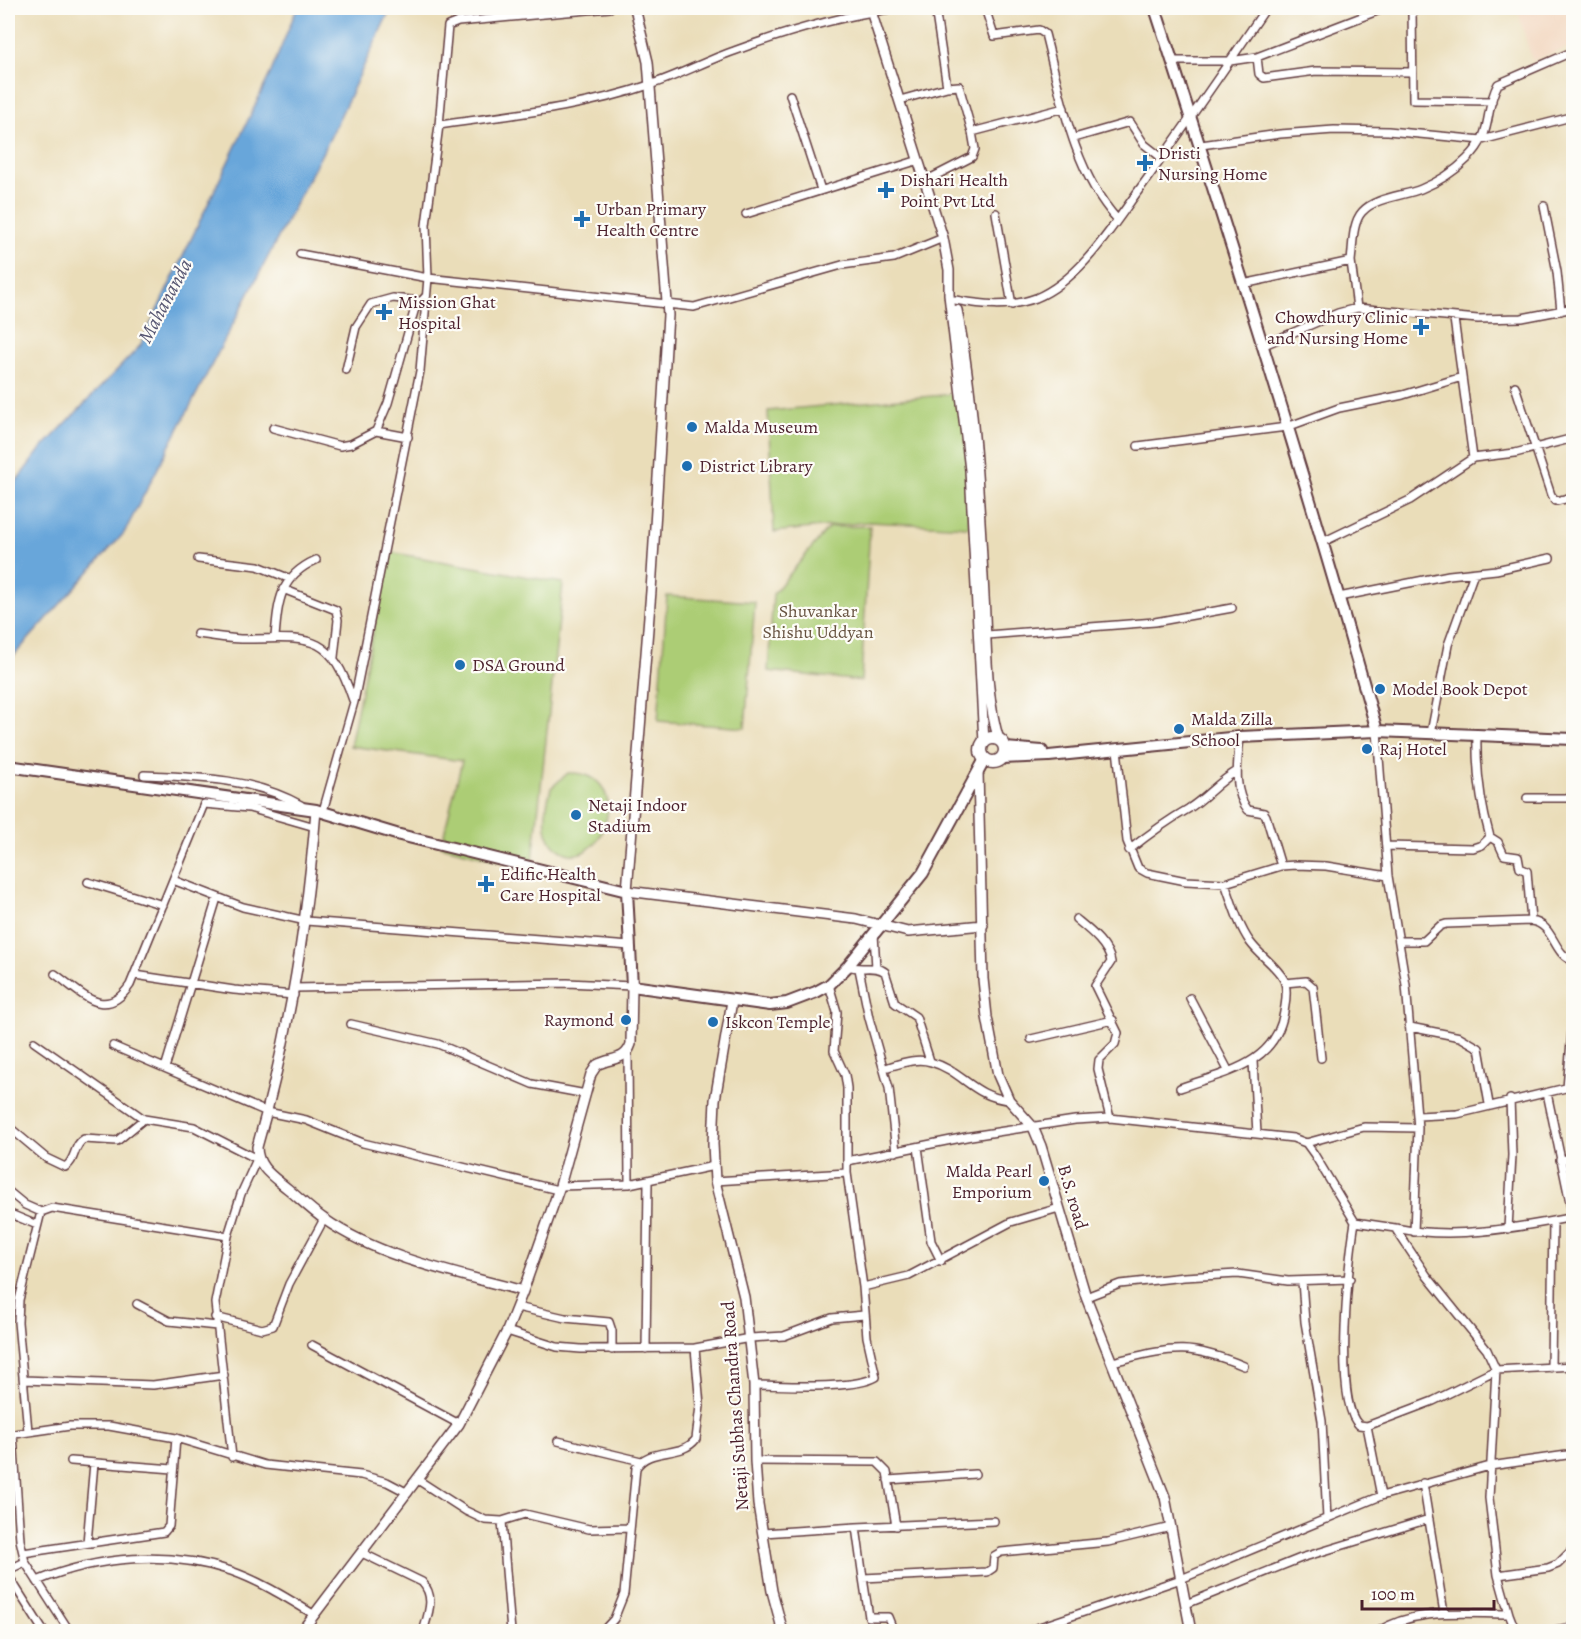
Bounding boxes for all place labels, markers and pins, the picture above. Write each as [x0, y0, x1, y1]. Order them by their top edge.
place label: Dristi Nursing Home [1158, 141, 1268, 186]
marker: Dristi Nursing Home [1136, 154, 1154, 172]
place label: Dishari Health Point Pvt Ltd [900, 168, 1008, 213]
marker: Dishari Health Point Pvt Ltd [877, 181, 895, 199]
place label: Urban Primary Health Centre [596, 197, 707, 242]
marker: Urban Primary Health Centre [573, 210, 591, 228]
place label: Mission Ghat Hospital [398, 290, 496, 335]
marker: Mission Ghat Hospital [375, 303, 393, 321]
place label: Chowdhury Clinic and Nursing Home [1267, 305, 1408, 350]
marker: Chowdhury Clinic and Nursing Home [1412, 318, 1430, 336]
place label: Malda Museum [704, 415, 818, 439]
marker: Malda Museum [685, 420, 699, 434]
place label: District Library [699, 454, 814, 478]
marker: District Library [680, 459, 694, 473]
place label: DSA Ground [472, 653, 565, 677]
marker: DSA Ground [453, 658, 467, 672]
place label: Model Book Depot [1392, 677, 1528, 701]
marker: Model Book Depot [1373, 682, 1387, 696]
place label: Malda Zilla School [1191, 707, 1274, 752]
marker: Malda Zilla School [1172, 722, 1186, 736]
place label: Raj Hotel [1379, 737, 1447, 761]
marker: Raj Hotel [1360, 742, 1374, 756]
place label: Netaji Indoor Stadium [588, 793, 687, 838]
marker: Netaji Indoor Stadium [569, 808, 583, 822]
place label: Edific Health Care Hospital [500, 862, 601, 907]
marker: Edific Health Care Hospital [477, 875, 495, 893]
place label: Raymond [544, 1008, 614, 1032]
place label: Iskcon Temple [725, 1010, 830, 1034]
marker: Raymond [619, 1013, 633, 1027]
marker: Iskcon Temple [706, 1015, 720, 1029]
place label: Malda Pearl Emporium [946, 1159, 1033, 1204]
marker: Malda Pearl Emporium [1037, 1174, 1051, 1188]

